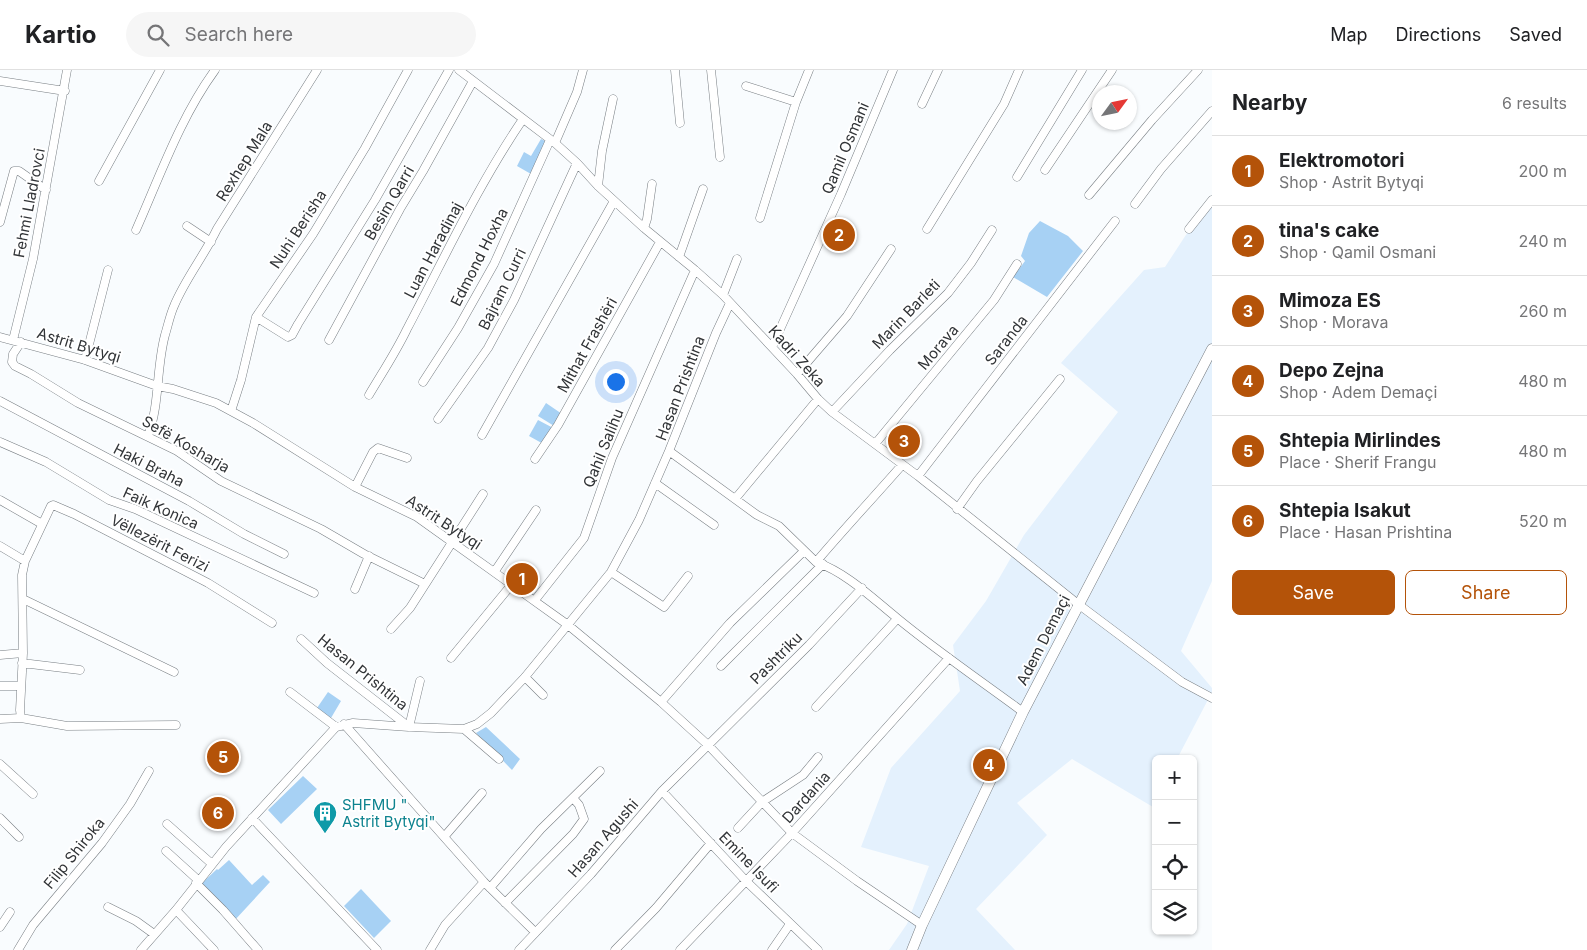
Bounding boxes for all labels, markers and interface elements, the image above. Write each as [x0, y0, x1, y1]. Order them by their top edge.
search box [126, 12, 476, 57]
text: Kartio [25, 20, 96, 49]
icon: search [144, 21, 172, 49]
text: Search here [184, 23, 293, 46]
text: Map [1330, 24, 1368, 45]
text: Directions [1396, 24, 1481, 45]
text: Saved [1509, 24, 1562, 45]
north arrow [1092, 85, 1137, 130]
text: Nearby [1232, 90, 1307, 115]
text: 6 results [1502, 93, 1567, 113]
street label: Qamil Osmani [817, 99, 873, 197]
street label: Rexhep Mala [212, 117, 276, 205]
street label: Fehmi Lladrovci [9, 147, 49, 259]
text: Elektromotori [1279, 149, 1404, 172]
text: 1 [1245, 161, 1251, 181]
text: 200 m [1519, 161, 1567, 181]
street label: Besim Qarri [360, 162, 418, 244]
text: Shop · Astrit Bytyqi [1279, 172, 1424, 192]
street label: Nuhi Berisha [265, 186, 331, 272]
street label: Luan Haradinaj [400, 199, 466, 301]
street label: Edmond Hoxha [446, 205, 512, 309]
pin: 2 [823, 216, 855, 254]
text: tina's cake [1279, 219, 1379, 242]
text: 2 [1243, 231, 1253, 251]
text: 240 m [1519, 231, 1567, 251]
text: Shop · Qamil Osmani [1279, 242, 1436, 262]
street label: Bajram Curri [474, 245, 530, 333]
street label: Marin Barleti [868, 275, 944, 353]
text: Mimoza ES [1279, 289, 1381, 312]
street label: Mithat Frashëri [553, 294, 621, 396]
text: 3 [1243, 301, 1253, 321]
text: 260 m [1519, 301, 1567, 321]
street label: Saranda [980, 311, 1032, 369]
text: Shop · Morava [1279, 312, 1388, 332]
street label: Kadri Zeka [764, 321, 830, 391]
street label: Morava [914, 321, 962, 373]
street label: Astrit Bytyqi [35, 323, 123, 367]
street label: Hasan Prishtina [651, 333, 709, 443]
text: Depo Zejna [1279, 359, 1384, 382]
your location [603, 369, 629, 395]
text: 4 [1243, 371, 1253, 391]
text: 480 m [1518, 371, 1567, 391]
text: Shop · Adem Demaçi [1279, 382, 1437, 402]
street label: Qahil Salihu [579, 406, 627, 490]
street label: Sefë Kosharja [139, 411, 233, 477]
pin: 3 [888, 422, 920, 460]
text: Shtepia Mirlindes [1279, 429, 1441, 452]
street label: Haki Braha [110, 439, 188, 491]
text: 5 [1243, 441, 1253, 461]
text: 480 m [1518, 441, 1567, 461]
text: Place · Sherif Frangu [1279, 452, 1437, 472]
street label: Faik Konica [120, 483, 202, 533]
street label: Astrit Bytyqi [403, 490, 485, 554]
text: Shtepia Isakut [1279, 499, 1411, 522]
street label: Vëllezërit Ferizi [108, 510, 212, 576]
text: 6 [1243, 511, 1253, 531]
text: 520 m [1519, 511, 1567, 531]
text: Place · Hasan Prishtina [1279, 522, 1452, 542]
pin: 1 [506, 560, 538, 598]
button: Save [1232, 570, 1395, 615]
button: Share [1405, 570, 1567, 615]
street label: Adem Demaçi [1012, 592, 1074, 688]
street label: Pashtriku [746, 628, 806, 688]
street label: Hasan Prishtina [314, 630, 412, 714]
pin: 5 [207, 738, 239, 776]
pin: 4 [973, 746, 1005, 784]
map controls [1152, 755, 1197, 935]
button: + [1152, 755, 1197, 800]
street label: Dardania [778, 767, 834, 827]
pin: 6 [202, 794, 234, 832]
place label: SHFMU " Astrit Bytyqi" [342, 795, 435, 831]
street label: Hasan Agushi [564, 795, 642, 881]
building icon: SHFMU " Astrit Bytyqi" [312, 800, 338, 834]
button: − [1152, 800, 1197, 845]
street label: Filip Shiroka [39, 813, 109, 893]
street label: Emine Isufi [715, 827, 783, 897]
button: locate [1152, 845, 1197, 890]
button: layers [1152, 890, 1197, 935]

